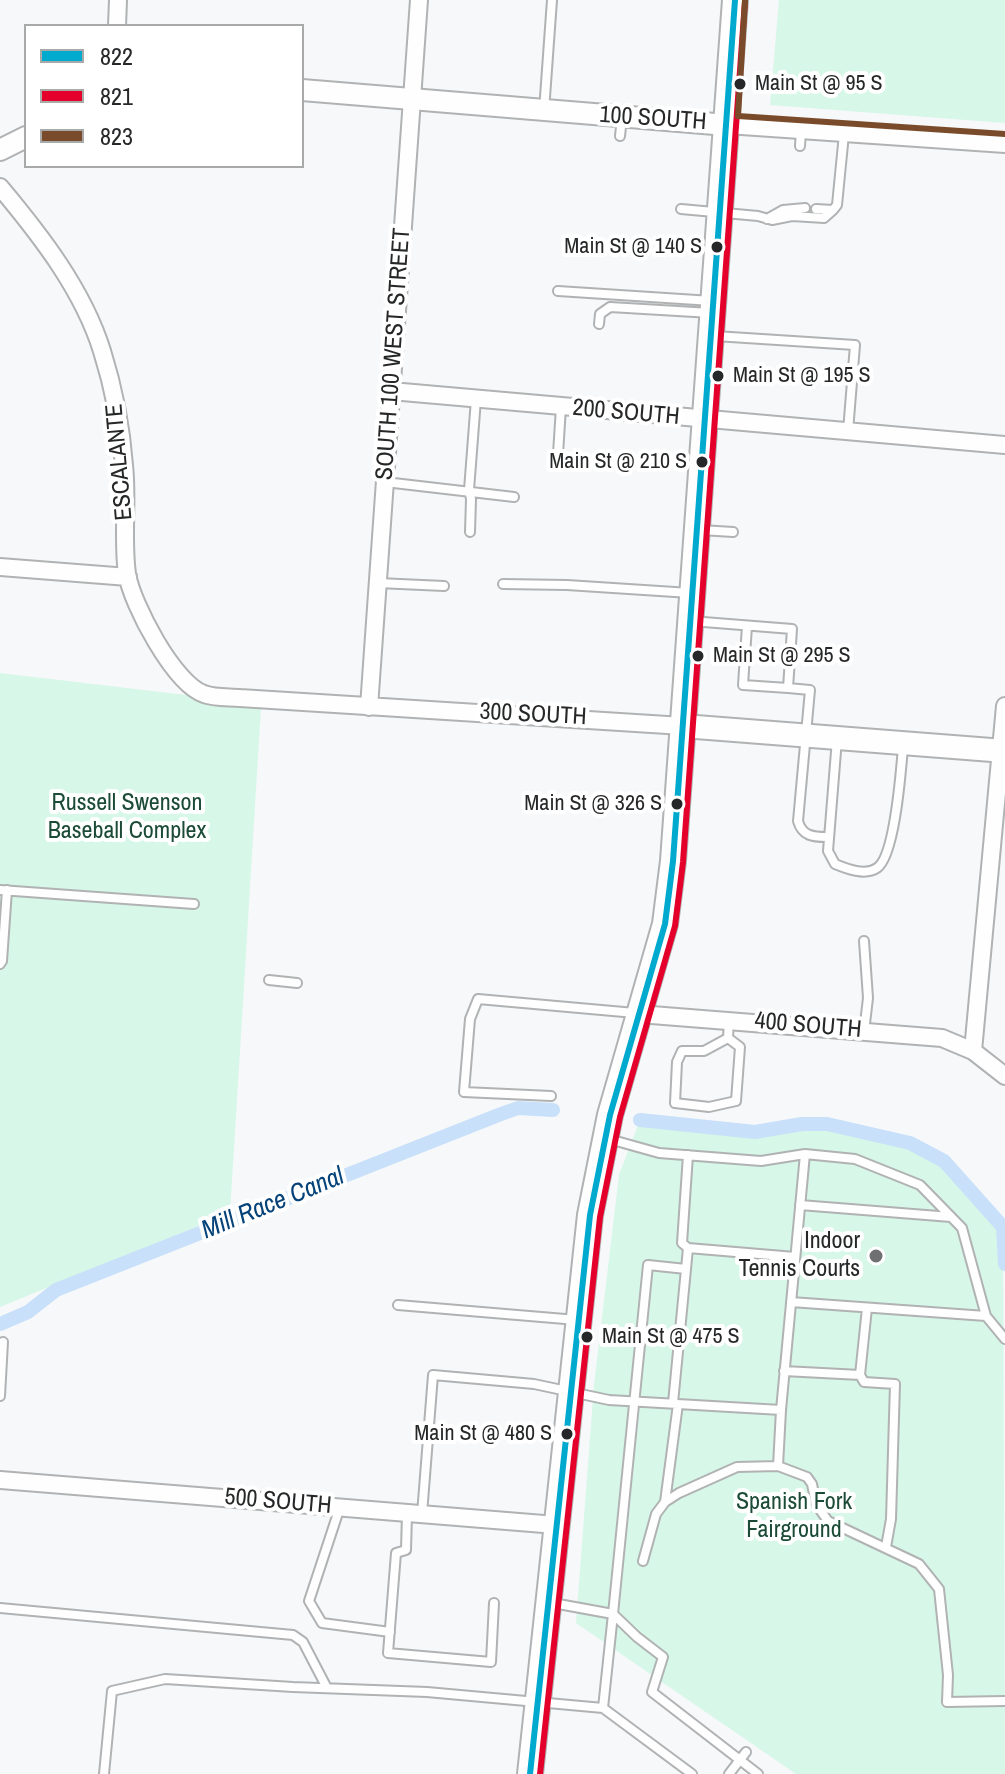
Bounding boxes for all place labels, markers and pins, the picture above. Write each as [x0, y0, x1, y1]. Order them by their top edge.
place label: Main St @ 95 S [755, 71, 883, 97]
marker: Main St @ 95 S [732, 76, 748, 92]
place label: Main St @ 140 S [564, 234, 702, 260]
marker: Main St @ 140 S [709, 239, 725, 255]
place label: Main St @ 195 S [733, 363, 871, 389]
marker: Main St @ 195 S [710, 368, 726, 384]
place label: Main St @ 210 S [549, 449, 687, 475]
marker: Main St @ 210 S [694, 454, 710, 470]
place label: Main St @ 295 S [713, 643, 851, 669]
marker: Main St @ 295 S [690, 648, 706, 664]
place label: Main St @ 326 S [524, 791, 662, 817]
marker: Main St @ 326 S [669, 796, 685, 812]
place label: Indoor Tennis Courts [739, 1228, 860, 1284]
marker: Indoor Tennis Courts [867, 1247, 885, 1265]
place label: Main St @ 475 S [602, 1324, 740, 1350]
marker: Main St @ 475 S [579, 1329, 595, 1345]
place label: Main St @ 480 S [414, 1421, 552, 1447]
marker: Main St @ 480 S [559, 1426, 575, 1442]

